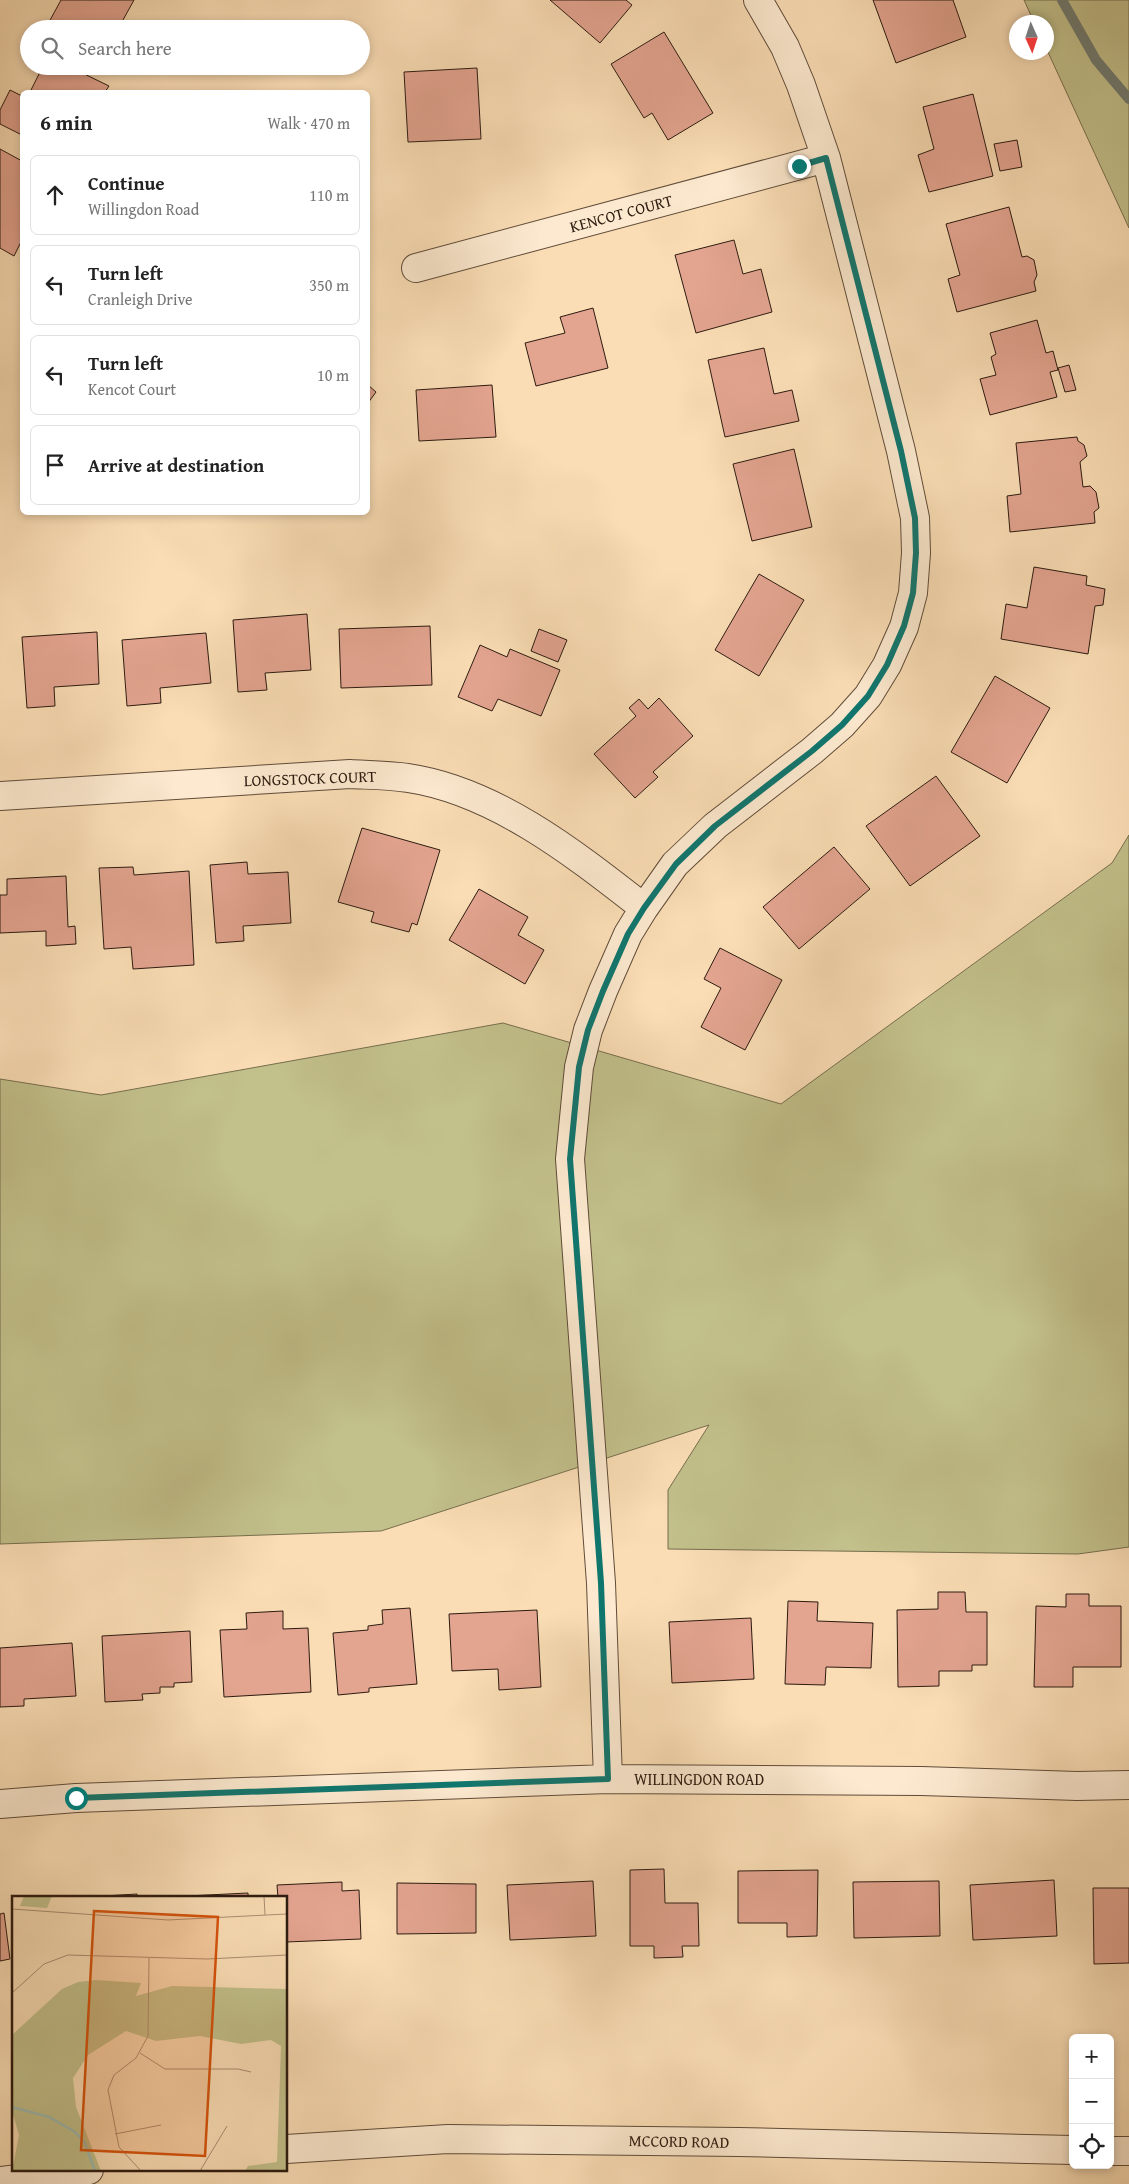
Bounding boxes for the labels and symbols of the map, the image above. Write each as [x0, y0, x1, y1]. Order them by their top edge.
north arrow [1009, 15, 1054, 60]
route end [788, 155, 811, 178]
street label: KENCOT COURT [567, 188, 675, 238]
street label: LONGSTOCK COURT [243, 764, 377, 792]
street label: WILLINGDON ROAD [634, 1767, 764, 1791]
route start [65, 1787, 88, 1810]
inset map [12, 1896, 288, 2172]
street label: MCCORD ROAD [629, 2128, 730, 2154]

